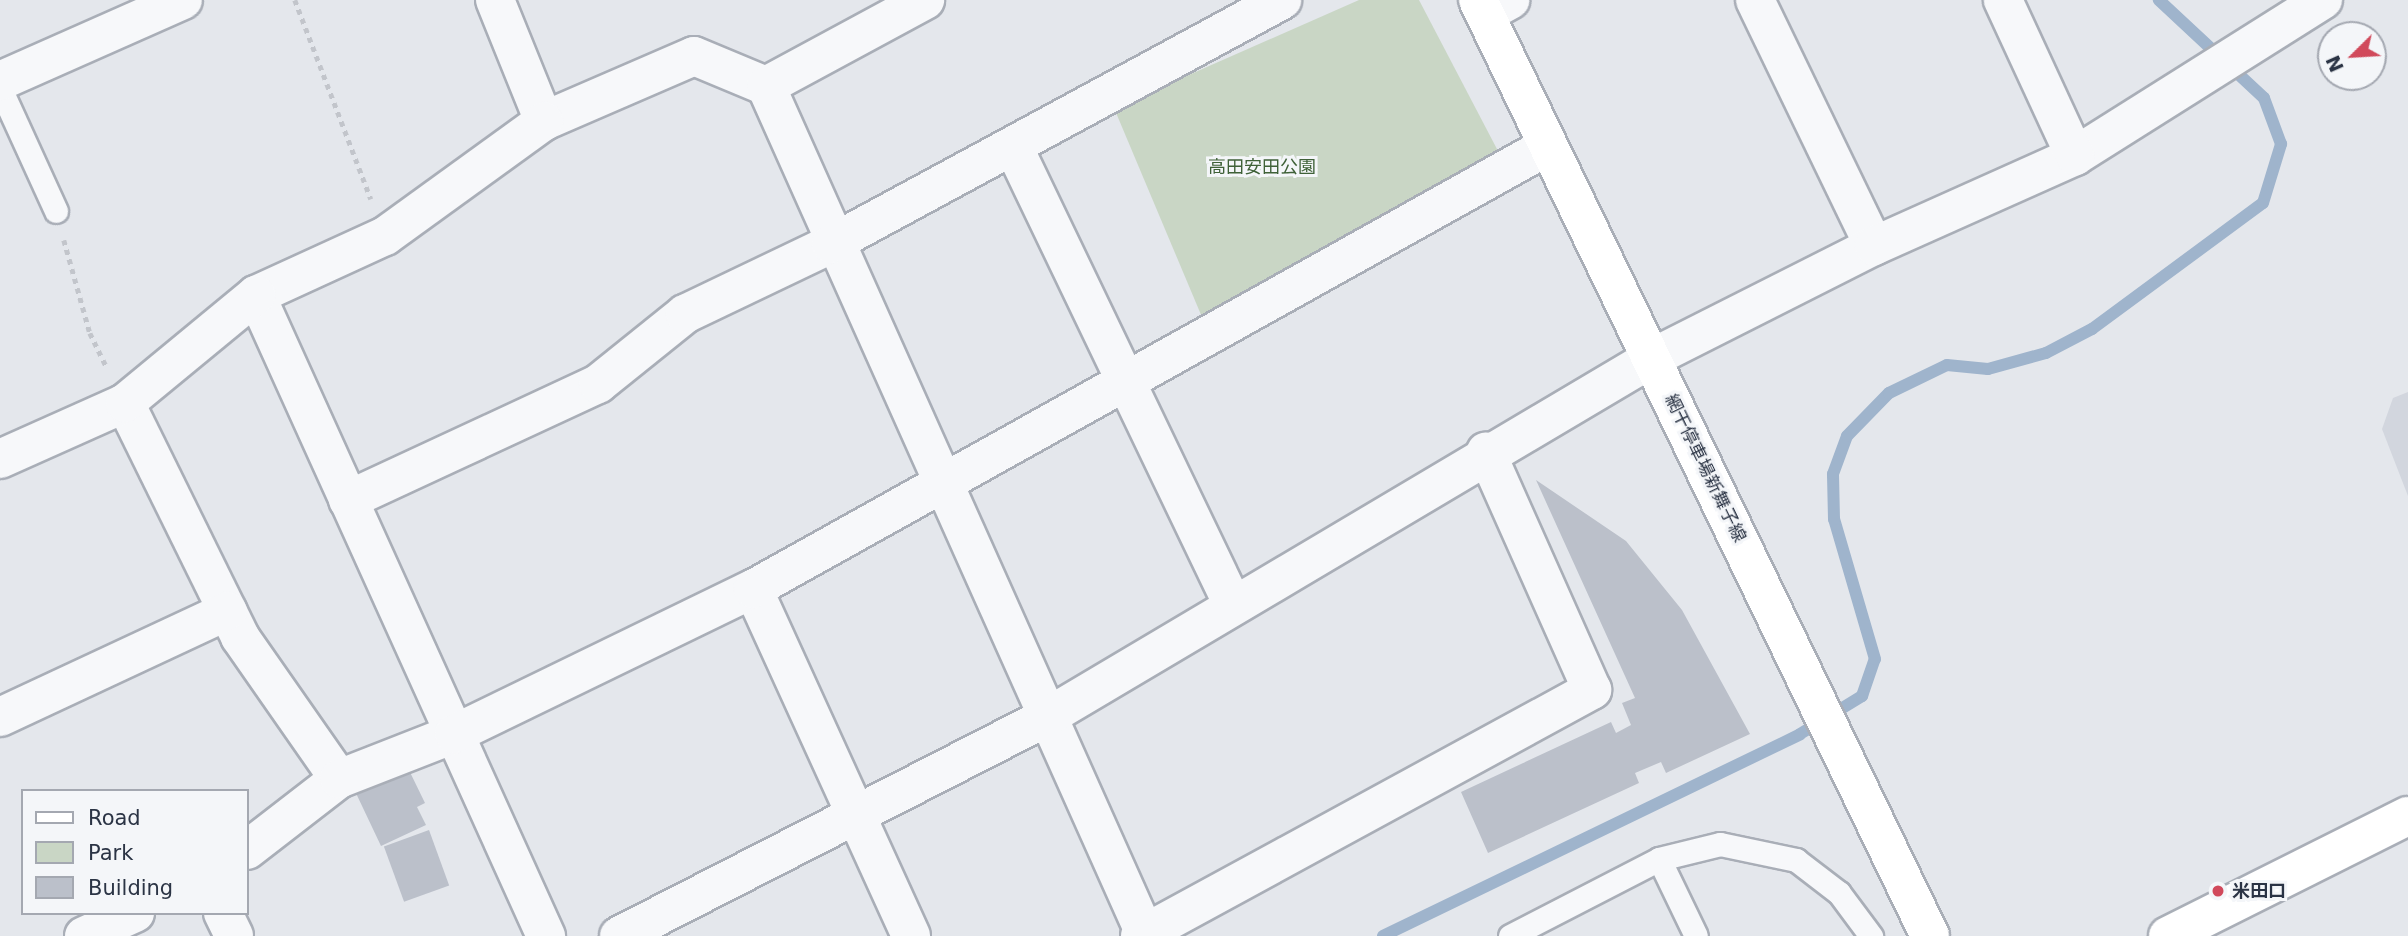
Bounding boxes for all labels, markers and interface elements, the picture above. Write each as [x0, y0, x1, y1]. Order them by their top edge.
north arrow [2317, 21, 2387, 91]
text: N [2321, 52, 2348, 75]
park label: 高田安田公園 [1208, 156, 1316, 178]
street label: 網干停車場新舞子線 [1660, 390, 1750, 546]
legend [21, 789, 248, 915]
text: Road [88, 806, 141, 830]
text: Park [88, 841, 133, 865]
text: Building [88, 876, 173, 900]
place label: 米田口 [2232, 880, 2286, 902]
marker: 米田口 [2210, 883, 2226, 899]

